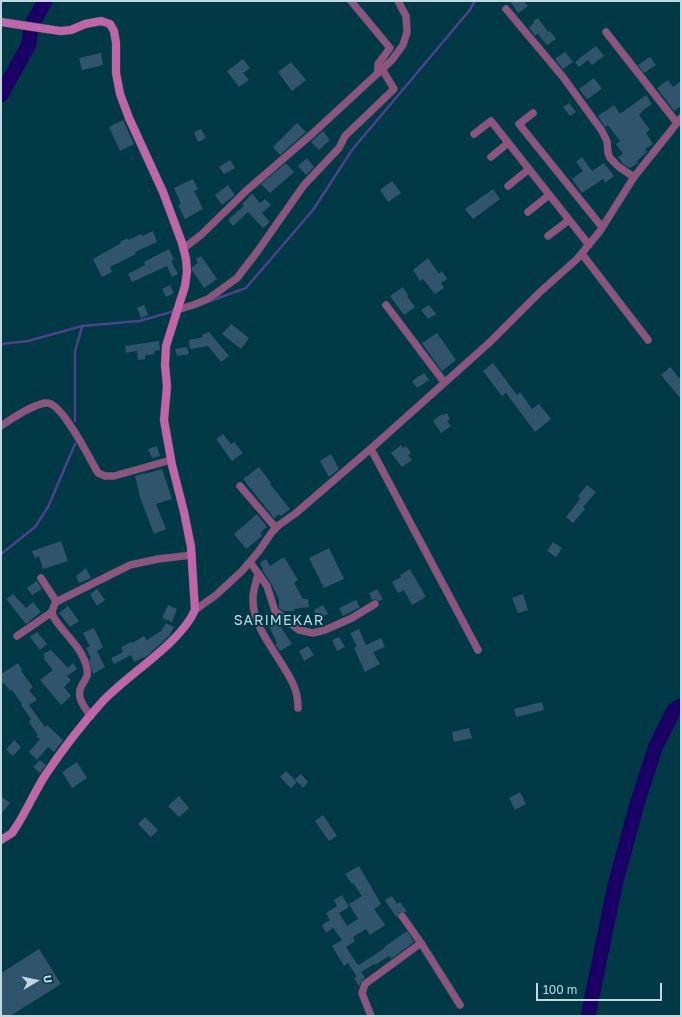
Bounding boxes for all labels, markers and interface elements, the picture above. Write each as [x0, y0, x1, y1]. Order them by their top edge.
district label: SARIMEKAR [234, 613, 324, 629]
north arrow [16, 961, 56, 1001]
text: U [41, 974, 55, 984]
scale bar [538, 975, 664, 1001]
text: 100 m [543, 982, 577, 997]

